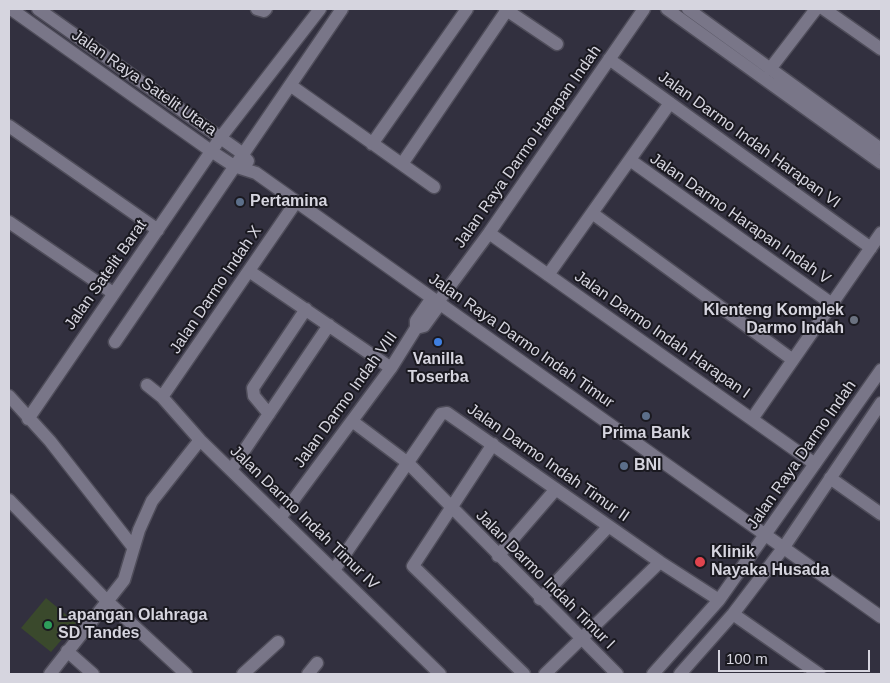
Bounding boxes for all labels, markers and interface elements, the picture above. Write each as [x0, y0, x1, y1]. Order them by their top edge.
street label: Jalan Raya Satelit Utara [68, 26, 220, 140]
street label: Jalan Raya Darmo Harapan Indah [451, 42, 605, 252]
street label: Jalan Darmo Indah Harapan VI [654, 67, 844, 213]
street label: Jalan Darmo Harapan Indah V [646, 149, 834, 289]
place label: Pertamina [250, 192, 327, 212]
marker: Pertamina [234, 196, 246, 208]
street label: Jalan Satelit Barat [61, 216, 151, 334]
street label: Jalan Darmo Indah X [166, 222, 266, 358]
street label: Jalan Darmo Indah Harapan I [571, 267, 753, 403]
street label: Jalan Raya Darmo Indah Timur [425, 270, 617, 412]
place label: Klenteng Komplek Darmo Indah [704, 301, 844, 339]
marker: Klenteng Komplek Darmo Indah [848, 314, 860, 326]
street label: Jalan Darmo Indah VIII [290, 328, 402, 472]
marker: Vanilla Toserba [432, 336, 444, 348]
place label: Vanilla Toserba [407, 350, 469, 388]
street label: Jalan Raya Darmo Indah [743, 377, 861, 533]
street label: Jalan Darmo Indah Timur II [463, 400, 633, 526]
marker: Prima Bank [640, 410, 652, 422]
place label: Prima Bank [602, 424, 690, 444]
street label: Jalan Darmo Indah Timur IV [226, 442, 382, 594]
place label: BNI [634, 456, 662, 476]
marker: BNI [618, 460, 630, 472]
street label: Jalan Darmo Indah Timur I [471, 506, 619, 654]
place label: Klinik Nayaka Husada [711, 543, 829, 581]
marker: Klinik Nayaka Husada [693, 555, 707, 569]
place label: Lapangan Olahraga SD Tandes [58, 606, 207, 644]
marker: Lapangan Olahraga SD Tandes [42, 619, 54, 631]
scale bar [720, 640, 872, 672]
text: 100 m [726, 650, 768, 667]

